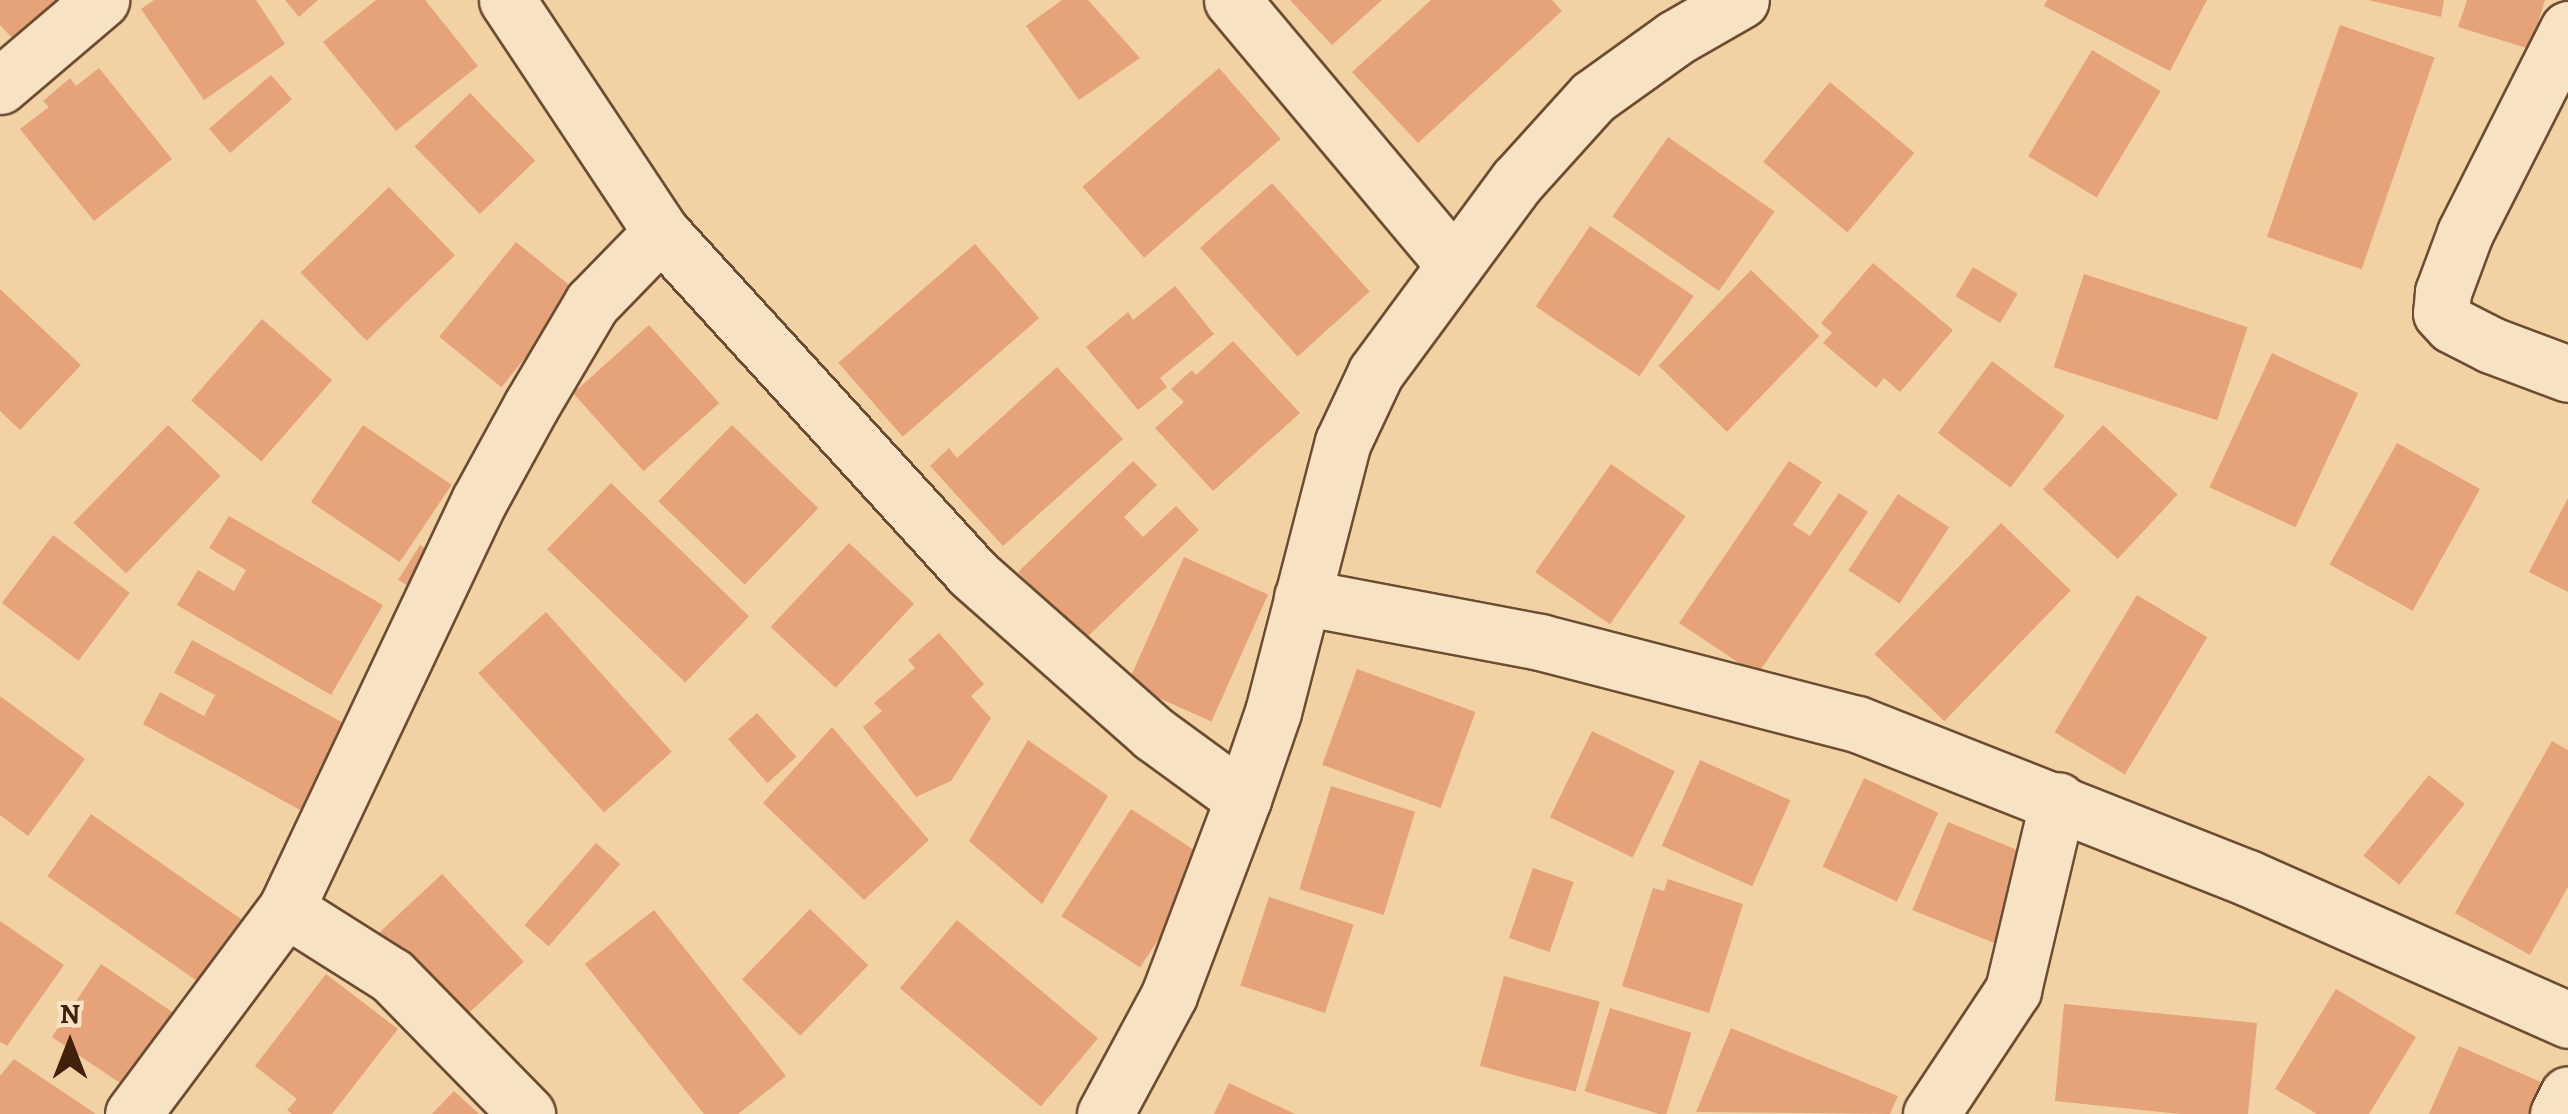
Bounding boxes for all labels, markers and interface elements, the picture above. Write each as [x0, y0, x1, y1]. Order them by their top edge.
north arrow [20, 994, 120, 1094]
text: N [60, 995, 80, 1033]

